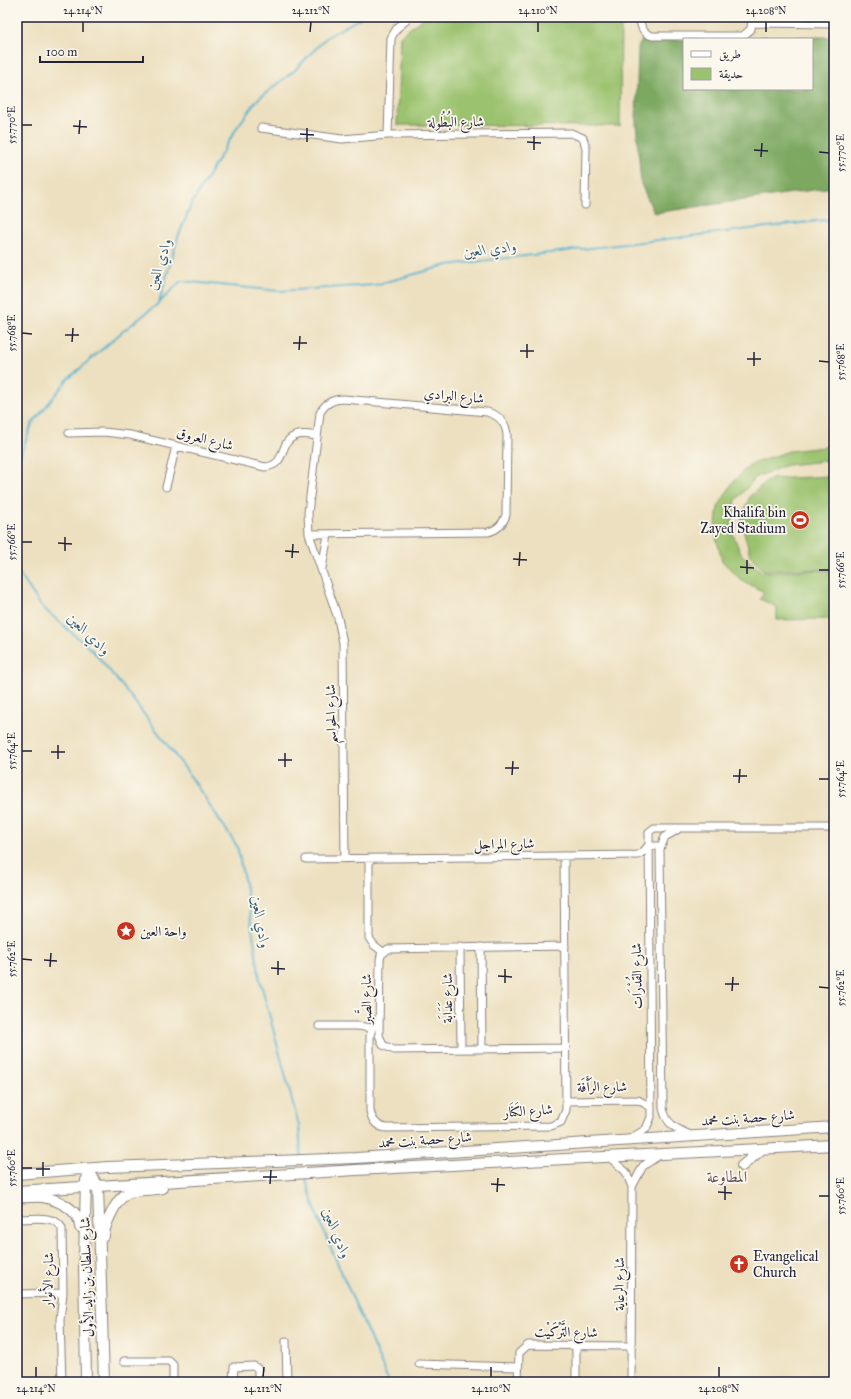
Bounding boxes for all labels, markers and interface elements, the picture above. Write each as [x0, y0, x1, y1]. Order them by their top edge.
text: 24.214°N [63, 5, 103, 17]
text: 24.212°N [292, 5, 331, 17]
text: 24.210°N [518, 5, 558, 17]
text: 24.208°N [746, 5, 787, 17]
scale bar [40, 38, 143, 64]
legend [683, 38, 813, 90]
text: 100 m [46, 45, 77, 59]
text: طريق [719, 47, 741, 62]
text: حديقة [719, 67, 743, 82]
text: 55.770°E [6, 106, 18, 144]
street label: شارع البُطُولة [427, 109, 484, 134]
text: 55.770°E [835, 134, 847, 172]
water label: وادي العين [143, 236, 178, 293]
water label: وادي العين [462, 237, 518, 264]
text: 55.768°E [6, 314, 18, 352]
text: 55.768°E [835, 343, 847, 381]
street label: شارع البرادي [423, 385, 485, 410]
street label: شارع العروق [174, 424, 235, 457]
place label: Khalifa bin Zayed Stadium [700, 504, 786, 537]
sports icon: Khalifa bin Zayed Stadium [789, 509, 811, 531]
text: 55.766°E [6, 524, 18, 560]
text: 55.766°E [835, 552, 847, 588]
water label: وادي العين [61, 609, 114, 661]
street label: شارع الحواسم [322, 684, 345, 744]
text: 55.764°E [6, 732, 18, 770]
text: 55.764°E [835, 760, 847, 798]
street label: شارع المراجل [474, 835, 535, 856]
water label: وادي العين [245, 894, 275, 950]
place icon: واحة العين [115, 920, 137, 942]
place label: واحة العين [140, 923, 187, 940]
text: 55.762°E [6, 941, 18, 977]
street label: شارع القُدْرَات [624, 943, 649, 1009]
text: 55.762°E [835, 970, 847, 1006]
street label: شارع عَدَابَة [437, 973, 459, 1023]
street label: شارع الصَّبر [354, 974, 378, 1026]
street label: شارع الرَأَفَة [577, 1074, 627, 1099]
street label: شارع الكَنَار [500, 1099, 554, 1124]
street label: شارع حصة بنت محمد [701, 1106, 796, 1133]
street label: شارع حصة بنت محمد [378, 1128, 473, 1155]
text: 55.760°E [6, 1149, 18, 1187]
district label: المطاوعة [707, 1167, 747, 1186]
text: 55.760°E [835, 1177, 847, 1215]
water label: وادي العين [316, 1205, 355, 1262]
street label: شارع سلطان بن زايد الأول [74, 1216, 101, 1337]
place label: Evangelical Church [753, 1248, 819, 1281]
street label: شارع الأنوار [36, 1252, 60, 1310]
church icon: Evangelical Church [728, 1253, 750, 1275]
street label: شارع الرعاية [611, 1257, 631, 1311]
street label: شارع التَّرْكَيْت [534, 1319, 598, 1344]
text: 24.214°N [16, 1383, 56, 1395]
text: 24.212°N [244, 1383, 283, 1395]
text: 24.210°N [471, 1383, 511, 1395]
text: 24.208°N [699, 1383, 740, 1395]

